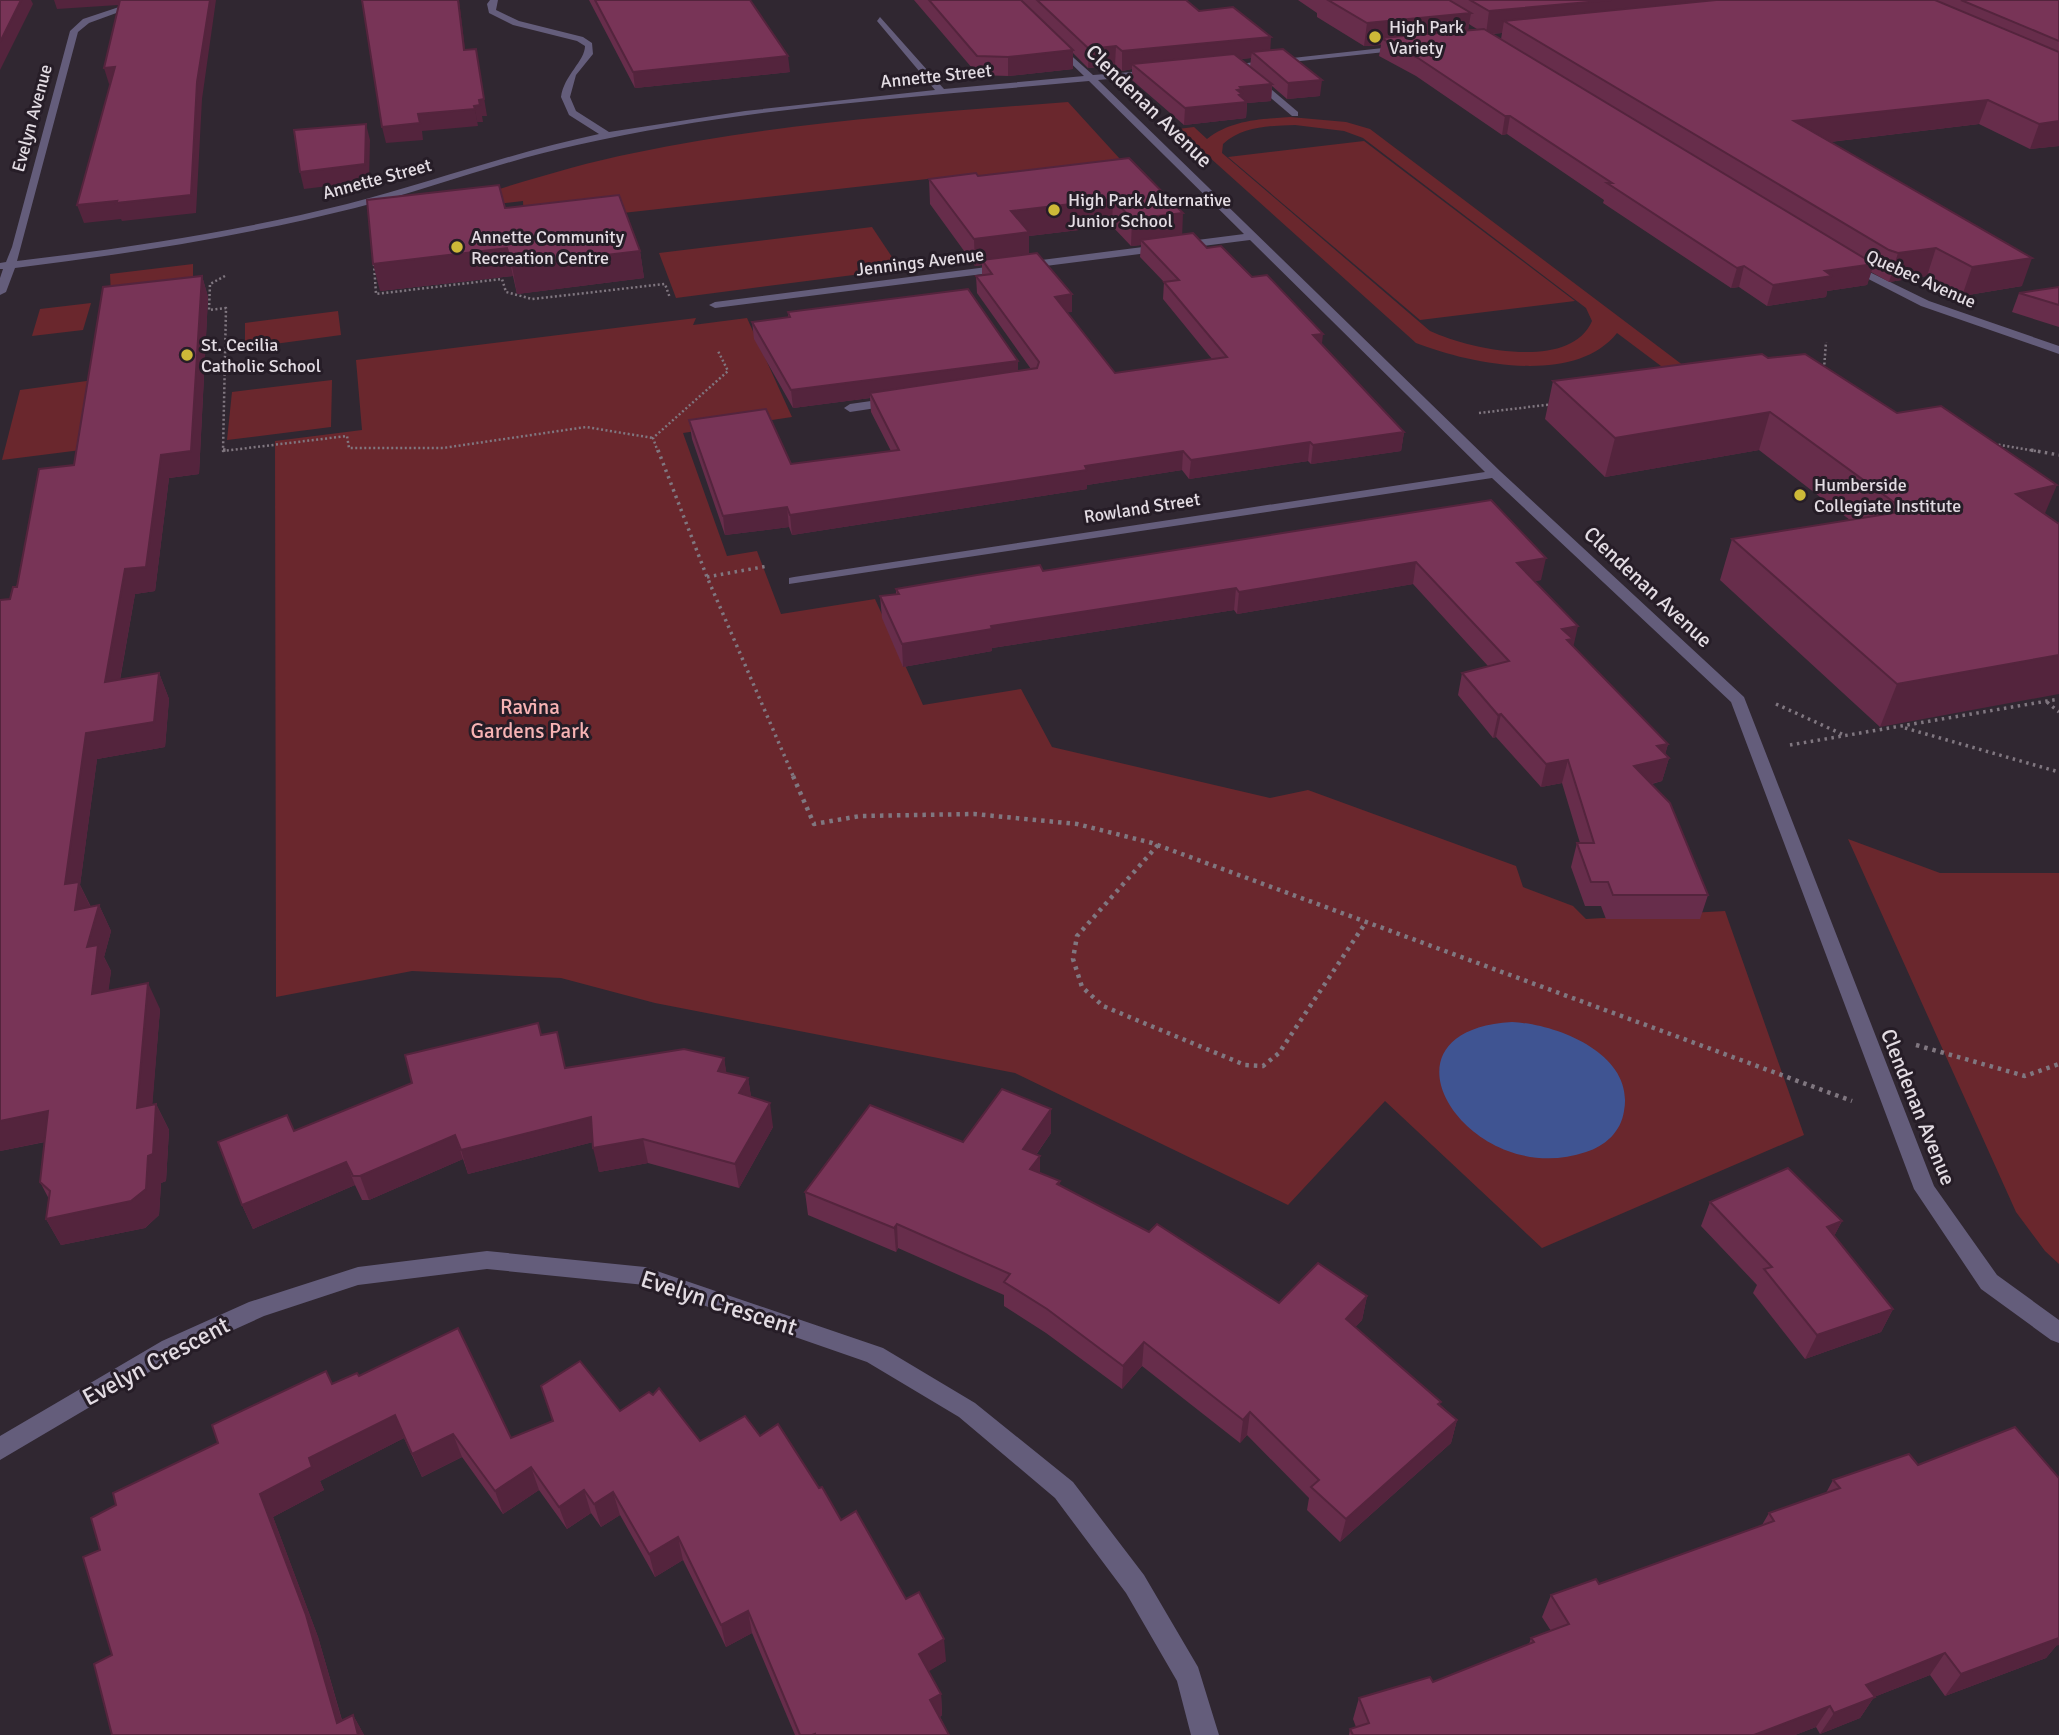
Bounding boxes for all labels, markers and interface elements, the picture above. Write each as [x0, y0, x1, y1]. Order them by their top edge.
place label: High Park Variety [1389, 16, 1464, 59]
marker: High Park Variety [1367, 29, 1383, 45]
street label: Clendenan Avenue [1080, 39, 1218, 173]
street label: Annette Street [879, 59, 993, 93]
street label: Evelyn Avenue [7, 62, 57, 174]
street label: Annette Street [320, 154, 434, 204]
place label: High Park Alternative Junior School [1068, 189, 1231, 232]
marker: High Park Alternative Junior School [1046, 202, 1062, 218]
place label: Annette Community Recreation Centre [471, 226, 625, 269]
marker: Annette Community Recreation Centre [449, 239, 465, 255]
street label: Jennings Avenue [855, 243, 985, 281]
street label: Quebec Avenue [1863, 245, 1979, 313]
place label: St. Cecilia Catholic School [201, 334, 321, 377]
marker: St. Cecilia Catholic School [179, 347, 195, 363]
place label: Humberside Collegiate Institute [1814, 474, 1961, 517]
marker: Humberside Collegiate Institute [1792, 487, 1808, 503]
street label: Rowland Street [1082, 488, 1202, 528]
street label: Clendenan Avenue [1578, 521, 1718, 653]
park label: Ravina Gardens Park [471, 694, 590, 744]
street label: Clendenan Avenue [1875, 1025, 1961, 1189]
street label: Evelyn Crescent [637, 1264, 801, 1342]
street label: Evelyn Crescent [77, 1310, 235, 1412]

